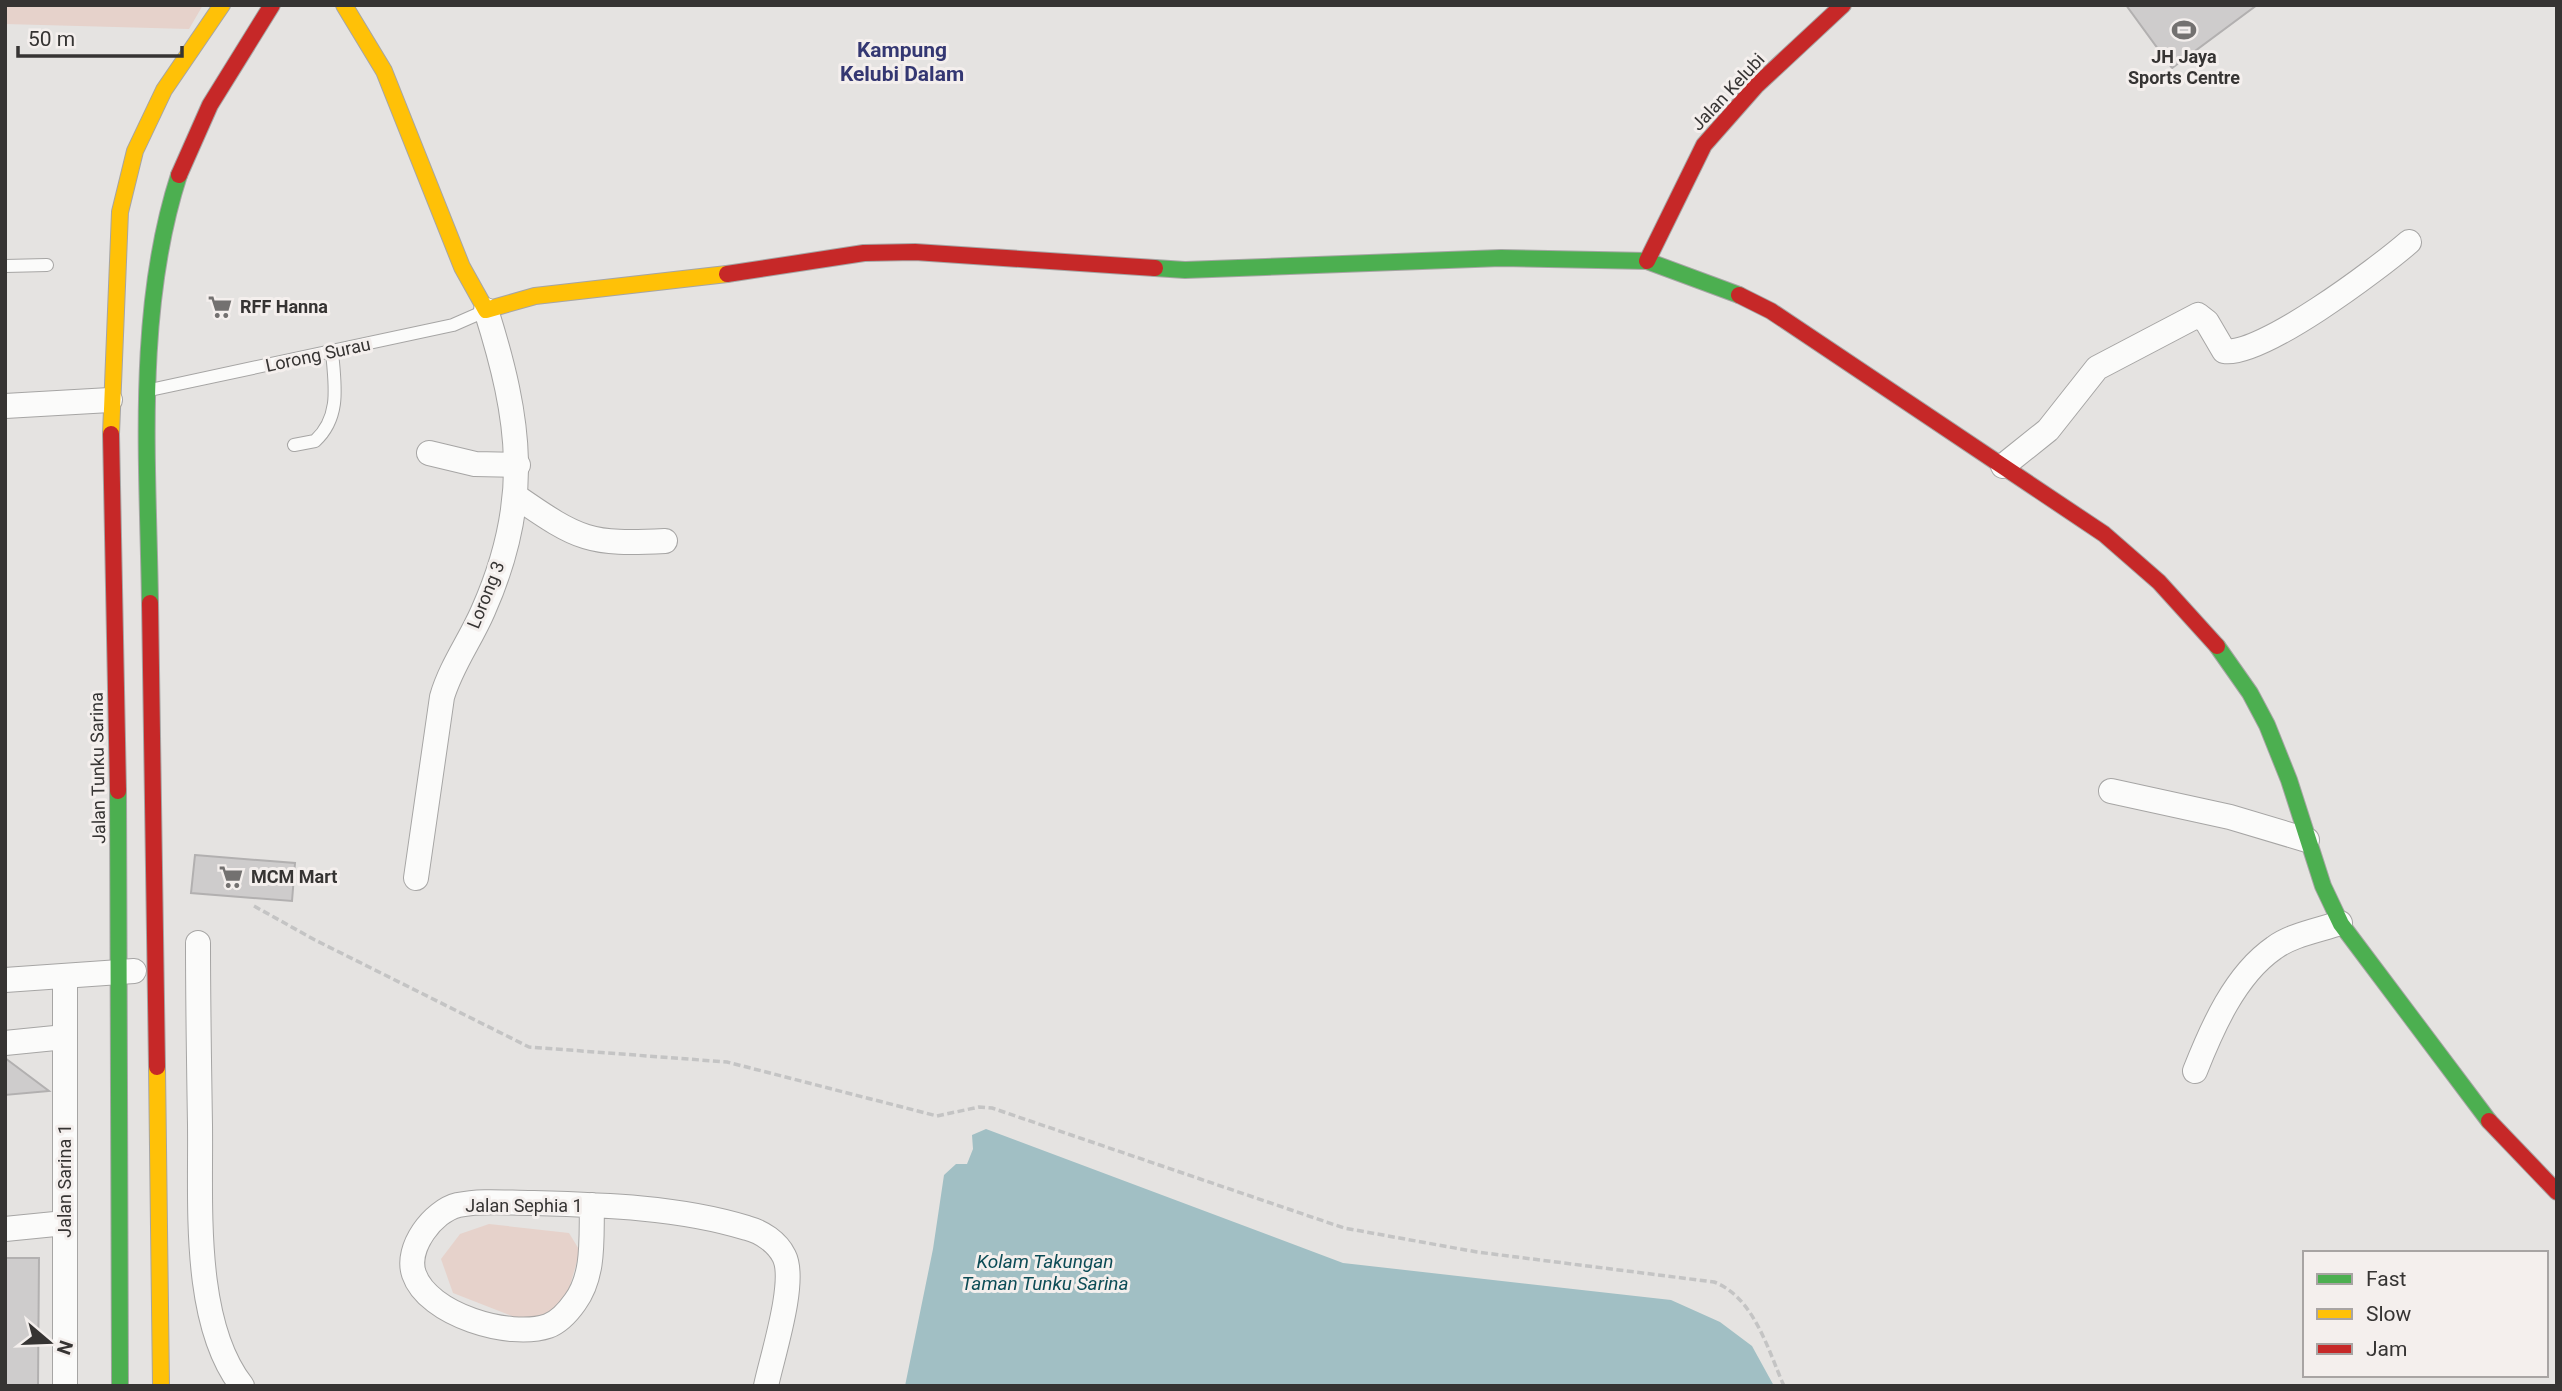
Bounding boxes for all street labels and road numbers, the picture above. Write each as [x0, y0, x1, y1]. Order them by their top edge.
street label: Jalan Kelubi [1687, 49, 1769, 135]
street label: Lorong Surau [264, 333, 372, 376]
street label: Lorong 3 [463, 558, 509, 632]
street label: Jalan Tunku Sarina [86, 692, 109, 844]
street label: Jalan Sarina 1 [54, 1124, 75, 1238]
street label: Jalan Sephia 1 [465, 1195, 583, 1216]

